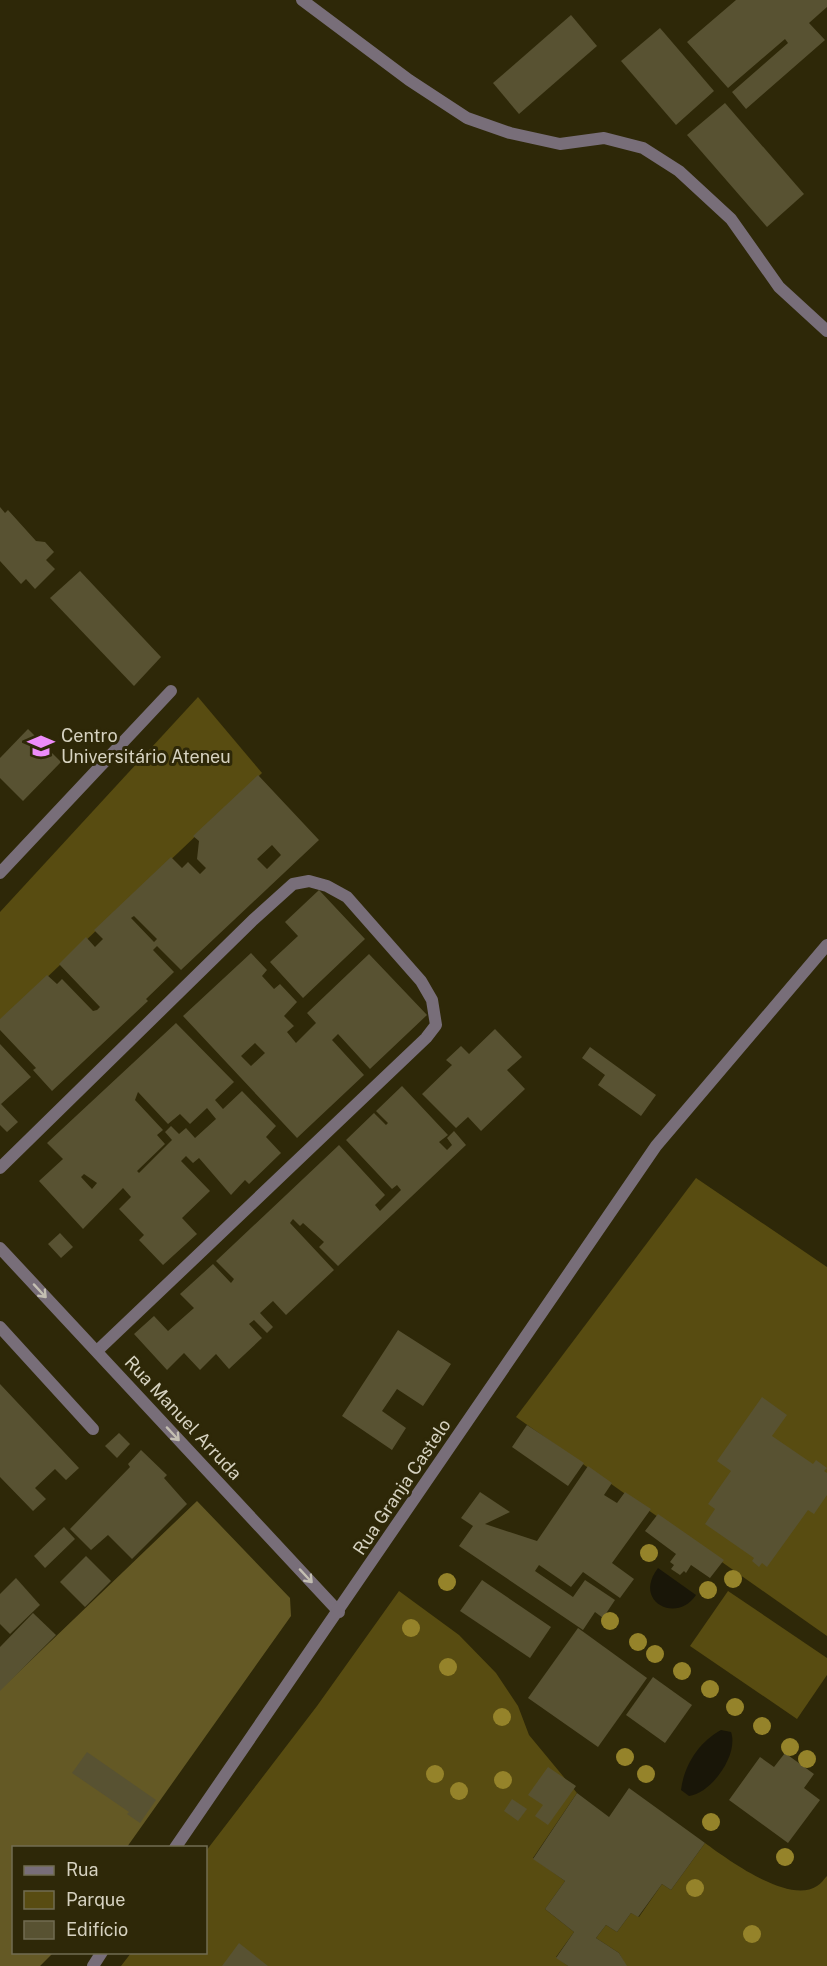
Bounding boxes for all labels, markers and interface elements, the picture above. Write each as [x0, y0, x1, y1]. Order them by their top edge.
place label: Centro Universitário Ateneu [61, 725, 231, 767]
school or university icon: Centro Universitário Ateneu [26, 731, 56, 761]
one-way arrow [33, 1283, 47, 1298]
street label: Rua Manuel Arruda [121, 1351, 246, 1484]
street label: Rua Granja Castelo [348, 1415, 455, 1559]
one-way arrow [166, 1426, 180, 1441]
one-way arrow [299, 1569, 313, 1584]
legend [12, 1846, 207, 1954]
text: Rua [66, 1859, 98, 1880]
text: Parque [66, 1889, 126, 1910]
text: Edifício [66, 1919, 128, 1940]

